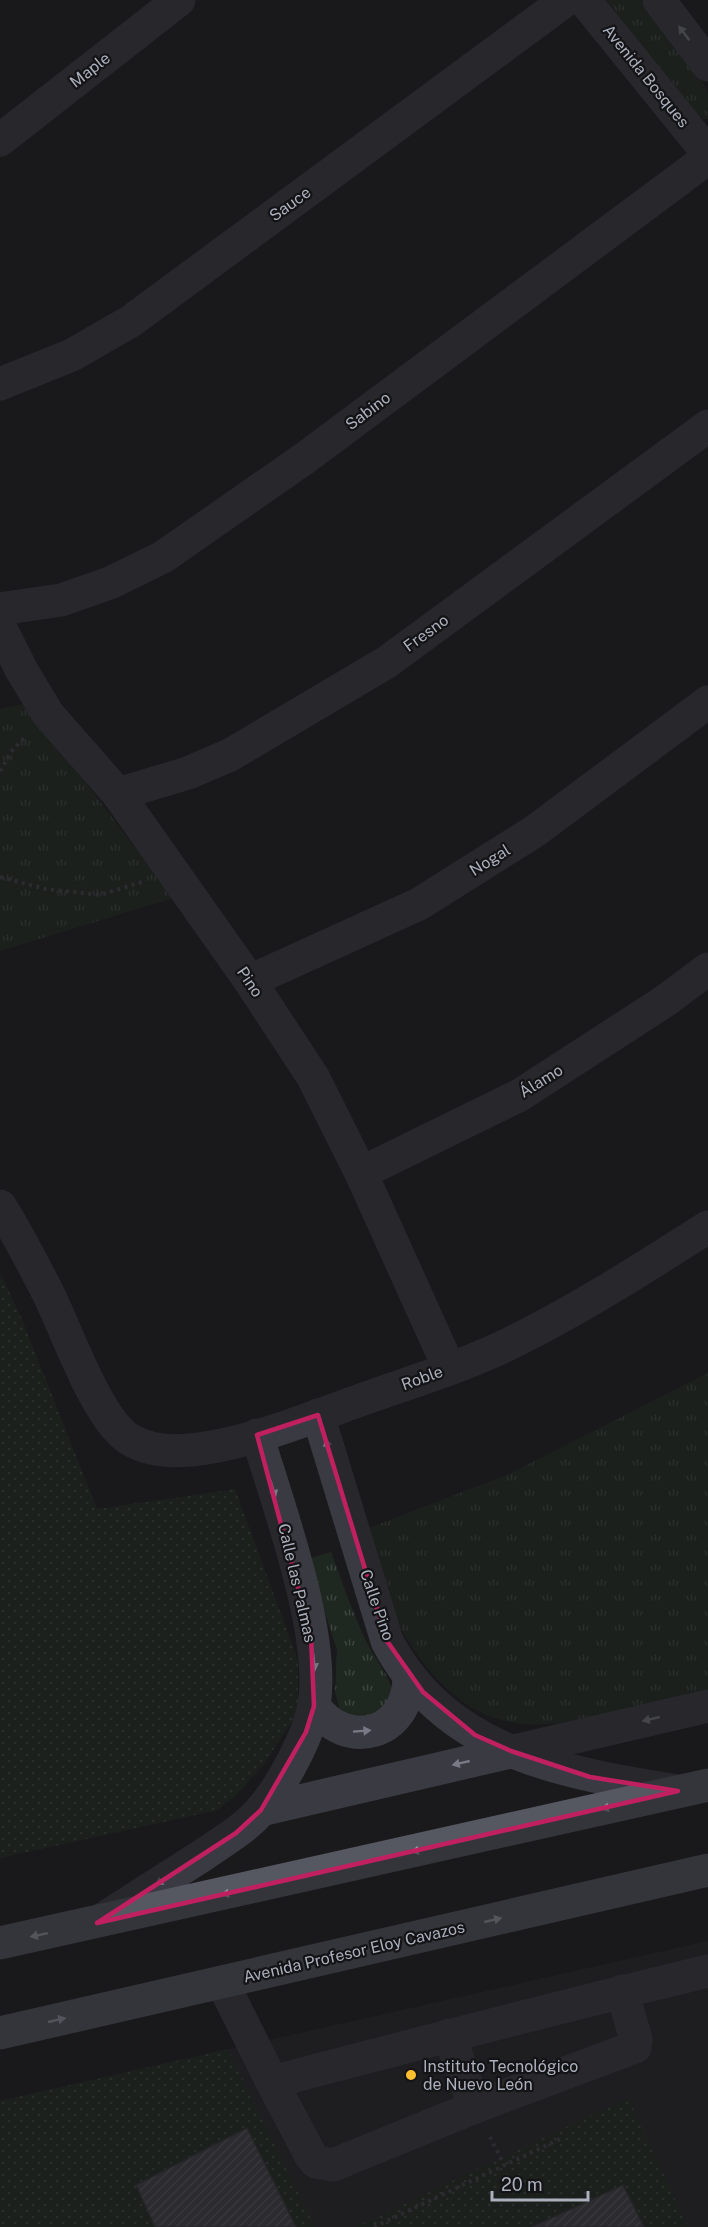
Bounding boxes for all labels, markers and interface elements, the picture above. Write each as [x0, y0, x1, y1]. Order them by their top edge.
street label: Avenida Bosques [599, 21, 693, 131]
one-way arrow [678, 25, 690, 40]
street label: Maple [66, 48, 114, 92]
street label: Sauce [266, 183, 314, 225]
street label: Sabino [342, 388, 394, 434]
street label: Fresno [400, 610, 452, 656]
street label: Nogal [466, 840, 514, 880]
street label: Pino [233, 963, 267, 1001]
street label: Álamo [515, 1059, 566, 1102]
street label: Roble [399, 1362, 445, 1394]
one-way arrow [323, 1438, 332, 1456]
one-way arrow [269, 1480, 278, 1498]
street label: Calle las Palmas [274, 1522, 320, 1644]
street label: Calle Pino [356, 1567, 398, 1643]
one-way arrow [309, 1652, 319, 1671]
one-way arrow [642, 1715, 660, 1725]
one-way arrow [353, 1727, 372, 1736]
one-way arrow [452, 1759, 470, 1769]
one-way arrow [601, 1802, 619, 1812]
one-way arrow [410, 1845, 429, 1855]
one-way arrow [155, 1875, 171, 1886]
one-way arrow [220, 1888, 239, 1898]
one-way arrow [483, 1914, 502, 1924]
street label: Avenida Profesor Eloy Cavazos [241, 1917, 467, 1987]
one-way arrow [30, 1930, 48, 1940]
one-way arrow [48, 2014, 66, 2024]
place label: Instituto Tecnológico de Nuevo León [423, 2057, 578, 2094]
marker: Instituto Tecnológico de Nuevo León [404, 2068, 418, 2082]
scale bar [492, 2164, 588, 2202]
text: 20 m [501, 2174, 543, 2195]

